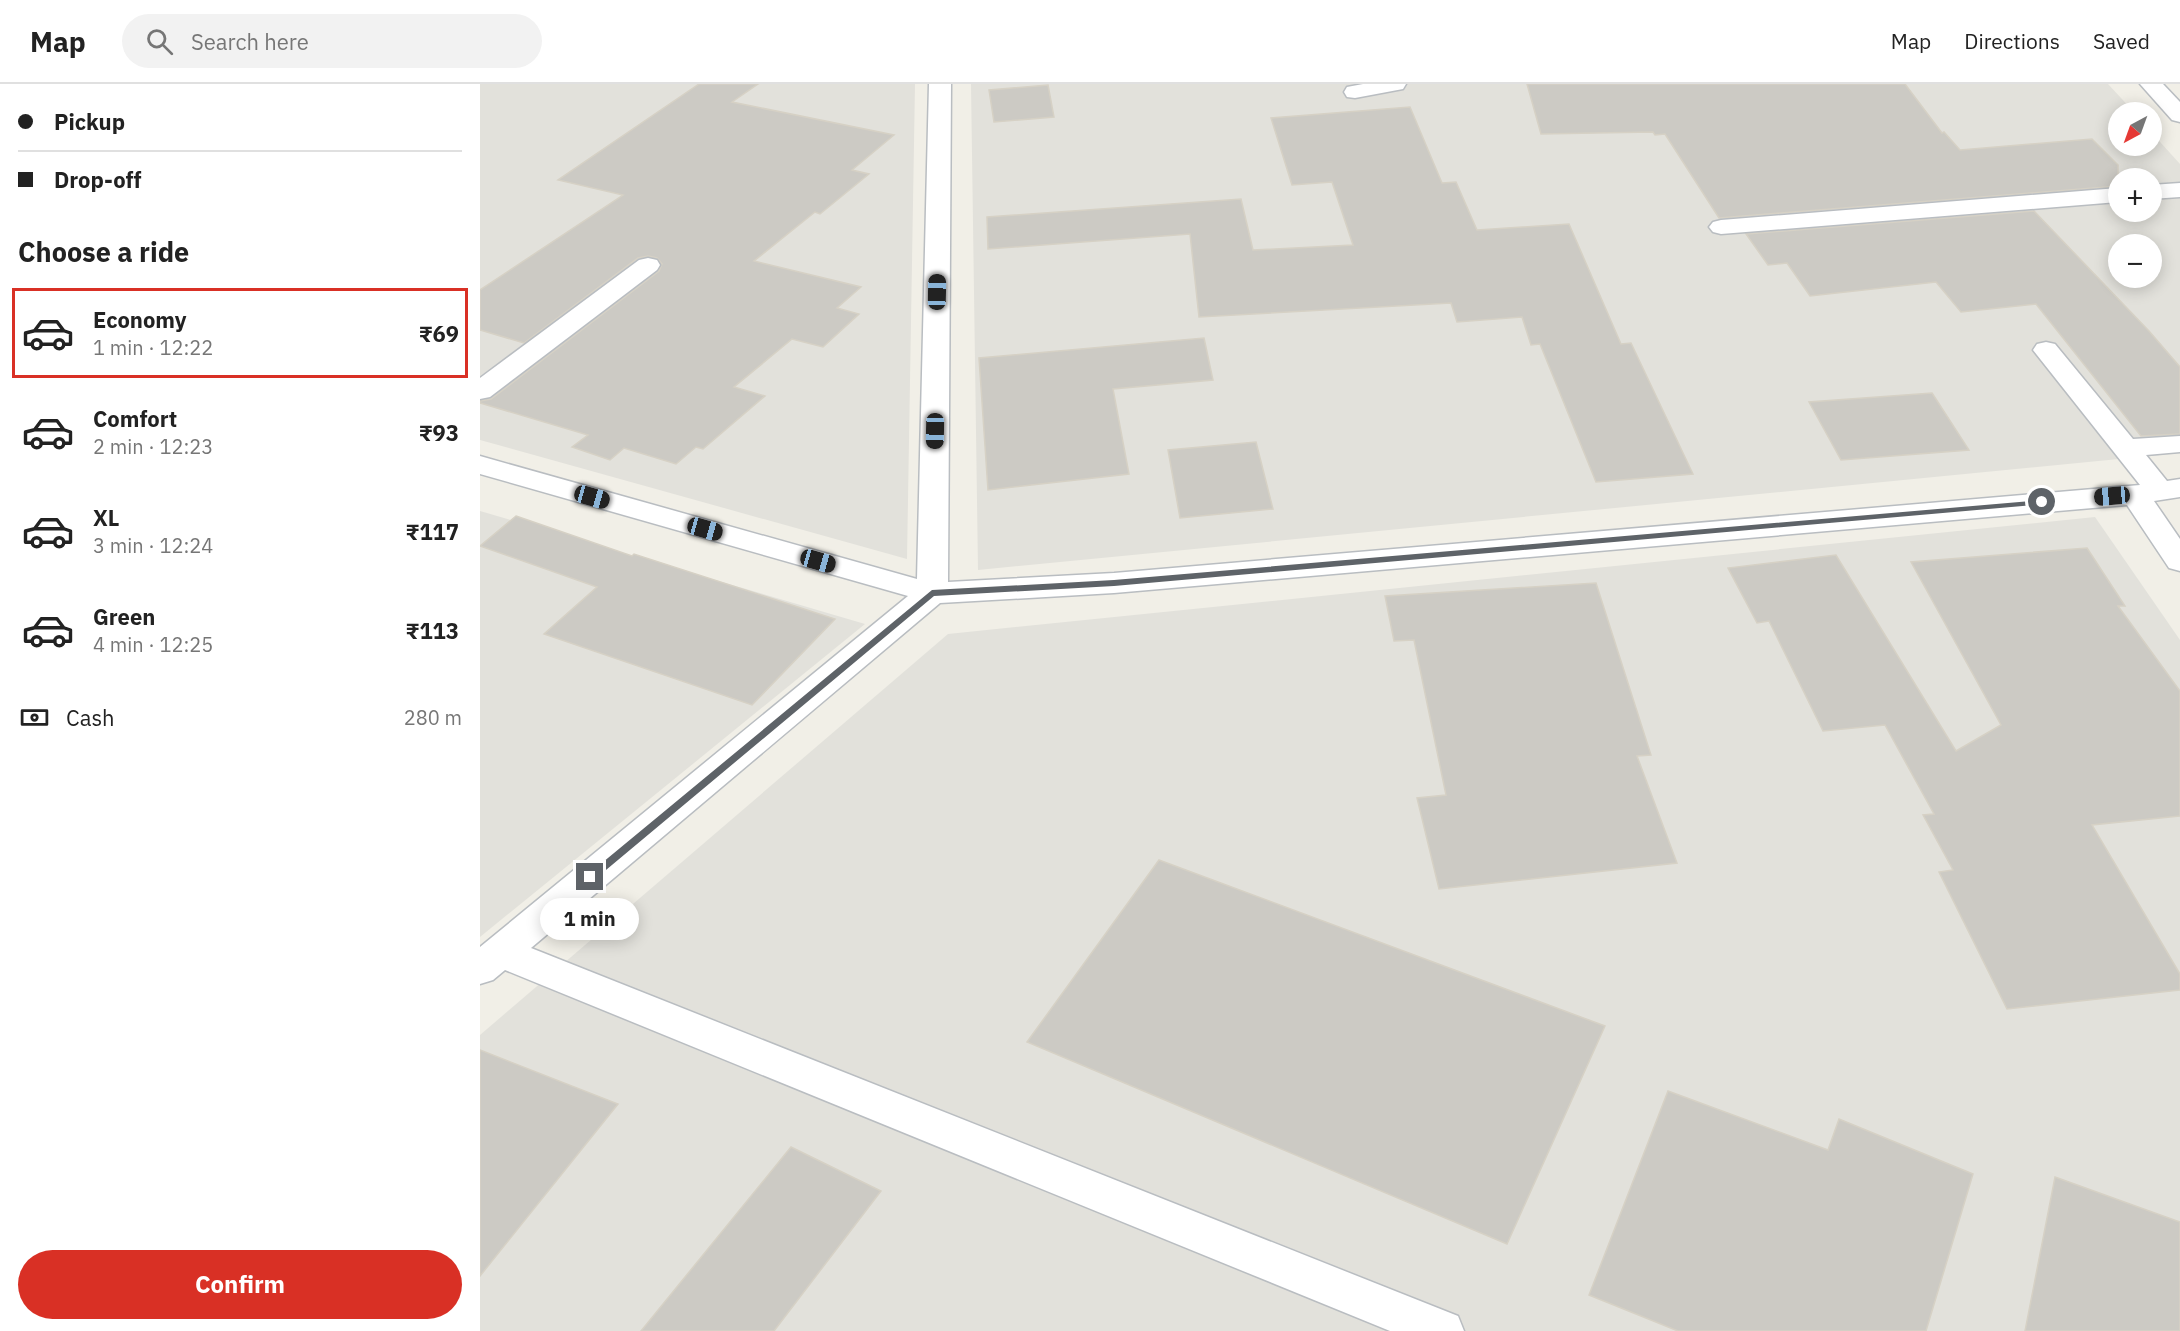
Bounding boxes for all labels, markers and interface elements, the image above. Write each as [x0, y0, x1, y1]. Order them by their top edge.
search box [122, 14, 542, 68]
text: Map [30, 23, 86, 60]
icon: search [143, 25, 176, 58]
text: Search here [191, 27, 309, 56]
text: Map [1891, 27, 1931, 55]
text: Directions [1964, 27, 2060, 55]
text: Saved [2093, 27, 2150, 55]
north arrow [2108, 102, 2162, 156]
map controls [2108, 102, 2162, 288]
text: Pickup [54, 107, 125, 136]
text: Drop-off [54, 165, 141, 194]
button: + [2108, 168, 2162, 222]
text: Choose a ride [18, 234, 189, 269]
button: − [2108, 234, 2162, 288]
car [928, 274, 946, 310]
text: Economy [93, 305, 187, 334]
icon: car [21, 306, 75, 360]
text: ₹69 [419, 319, 459, 348]
text: 1 min · 12:22 [93, 334, 213, 361]
text: Comfort [93, 404, 177, 433]
icon: car [21, 405, 75, 459]
car [926, 413, 944, 449]
text: ₹93 [419, 418, 459, 447]
text: 2 min · 12:23 [93, 433, 213, 460]
car [572, 483, 612, 511]
car [2093, 485, 2131, 507]
route start [2028, 488, 2055, 515]
text: XL [93, 503, 119, 532]
icon: car [21, 504, 75, 558]
car [685, 515, 725, 543]
text: ₹117 [406, 517, 459, 546]
text: 3 min · 12:24 [93, 532, 213, 559]
car [798, 547, 838, 575]
text: Green [93, 602, 155, 631]
icon: car [21, 603, 75, 657]
text: ₹113 [406, 616, 459, 645]
text: 4 min · 12:25 [93, 631, 213, 658]
icon: cash [18, 701, 51, 734]
text: Cash [66, 703, 115, 732]
text: 280 m [404, 704, 462, 731]
route end [576, 863, 603, 890]
callout: 1 min [540, 898, 640, 940]
text: 1 min [563, 905, 616, 932]
button: Confirm [18, 1250, 462, 1319]

